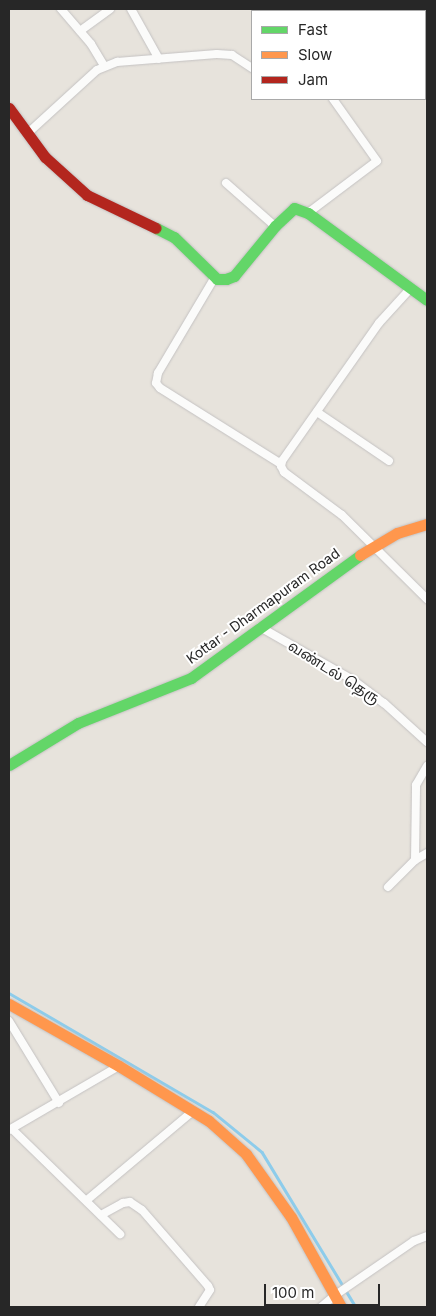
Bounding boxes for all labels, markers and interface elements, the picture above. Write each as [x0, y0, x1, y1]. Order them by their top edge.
legend [251, 10, 426, 100]
text: Fast [298, 20, 328, 39]
text: Slow [298, 45, 332, 64]
text: Jam [298, 70, 328, 89]
street label: Kottar - Dharmapuram Road [183, 545, 343, 667]
street label: வண்டல் தெரு [285, 637, 383, 707]
scale bar [266, 1274, 382, 1306]
text: 100 m [272, 1283, 314, 1302]

